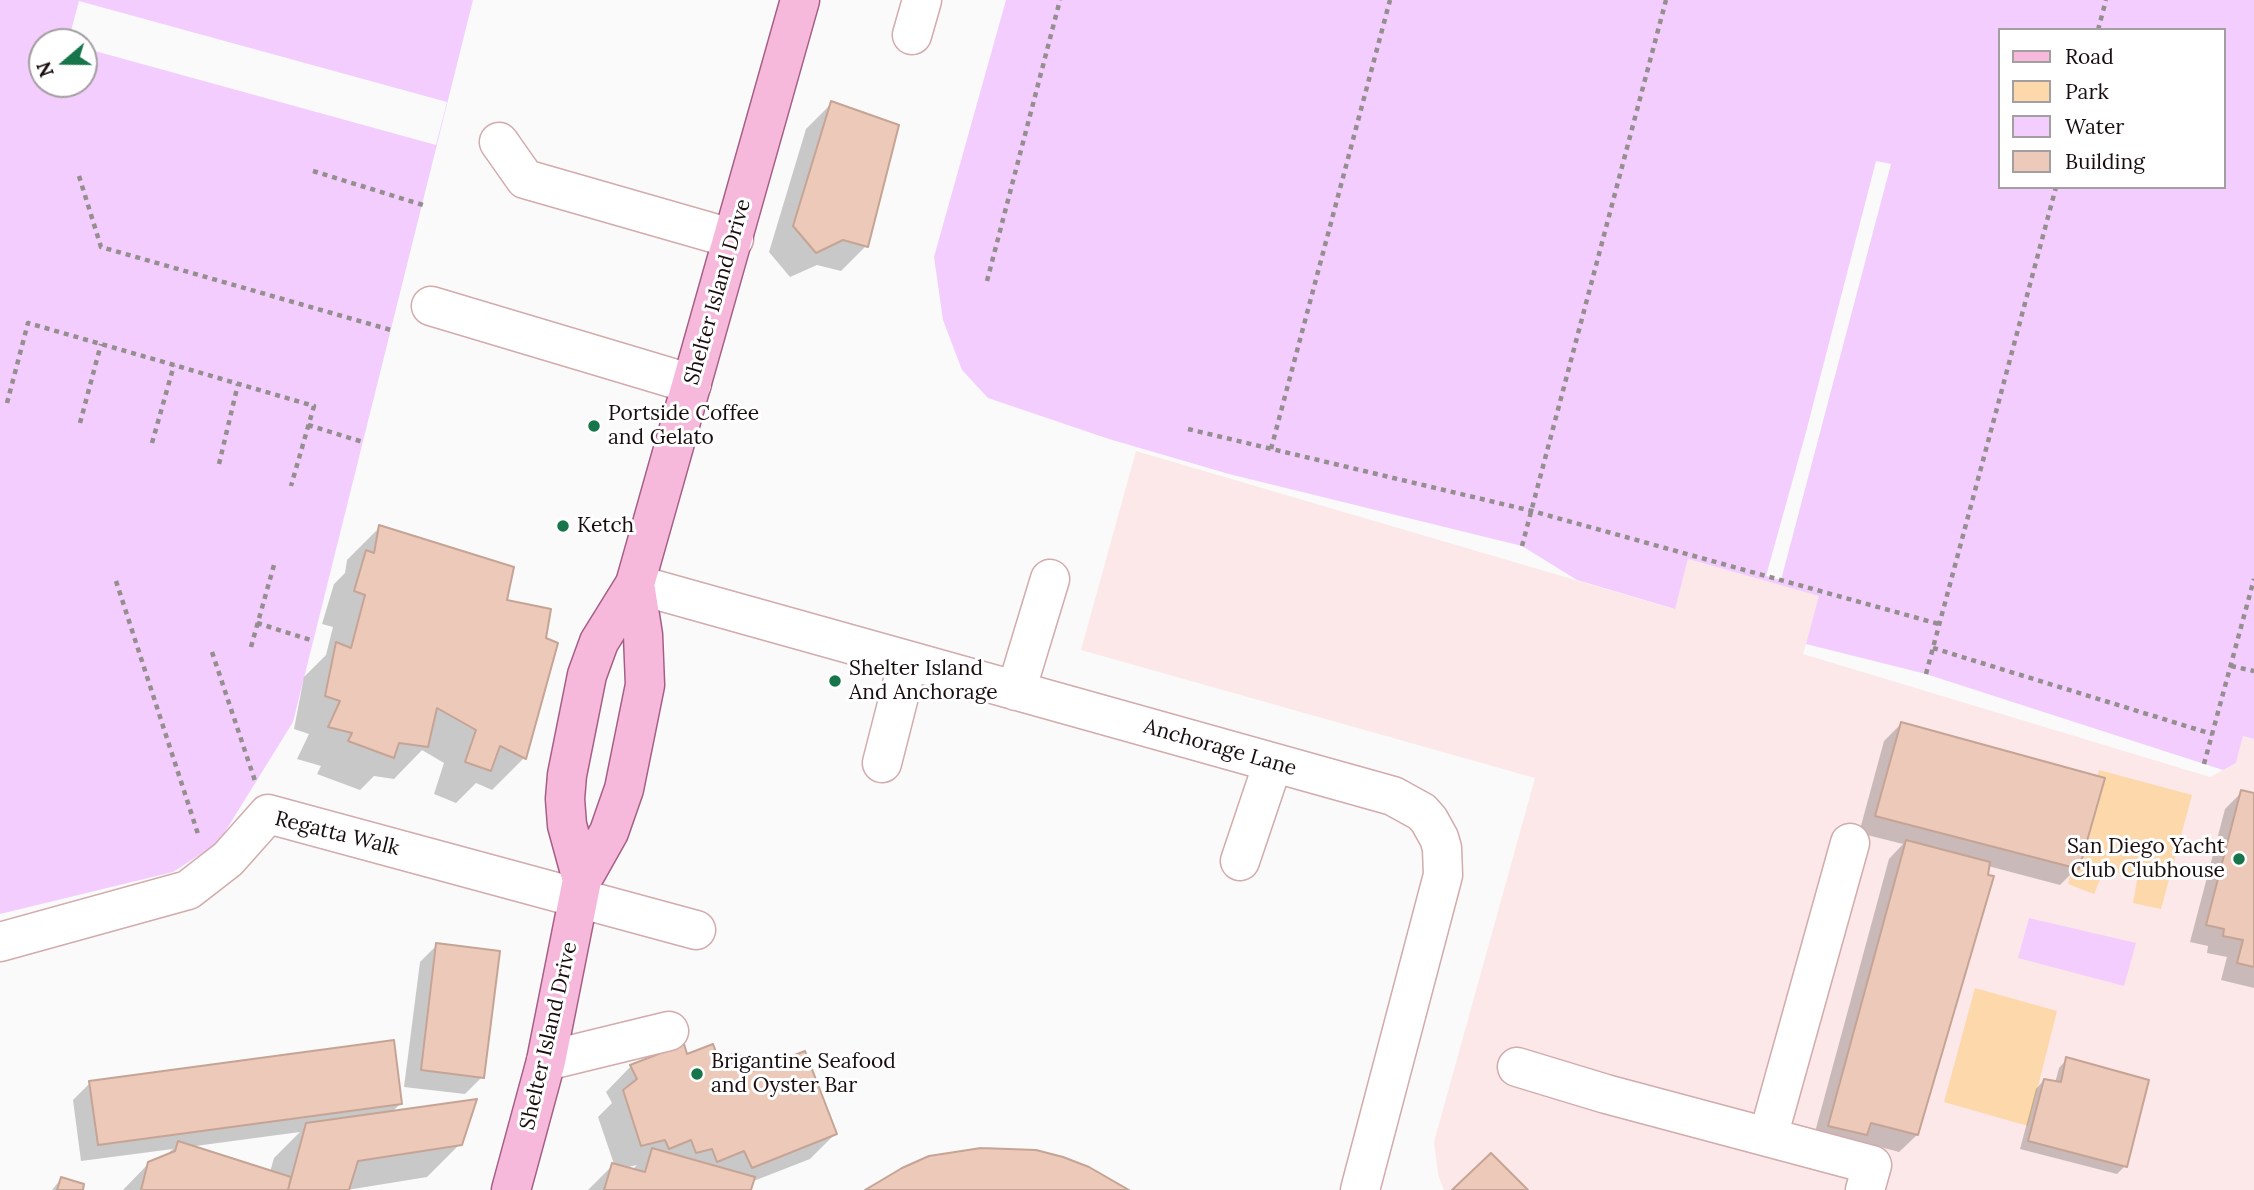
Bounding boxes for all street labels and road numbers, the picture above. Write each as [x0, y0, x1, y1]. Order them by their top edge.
street label: Shelter Island Drive [679, 196, 757, 388]
street label: Anchorage Lane [1141, 714, 1299, 782]
street label: Regatta Walk [272, 806, 402, 862]
street label: Shelter Island Drive [515, 940, 583, 1132]

